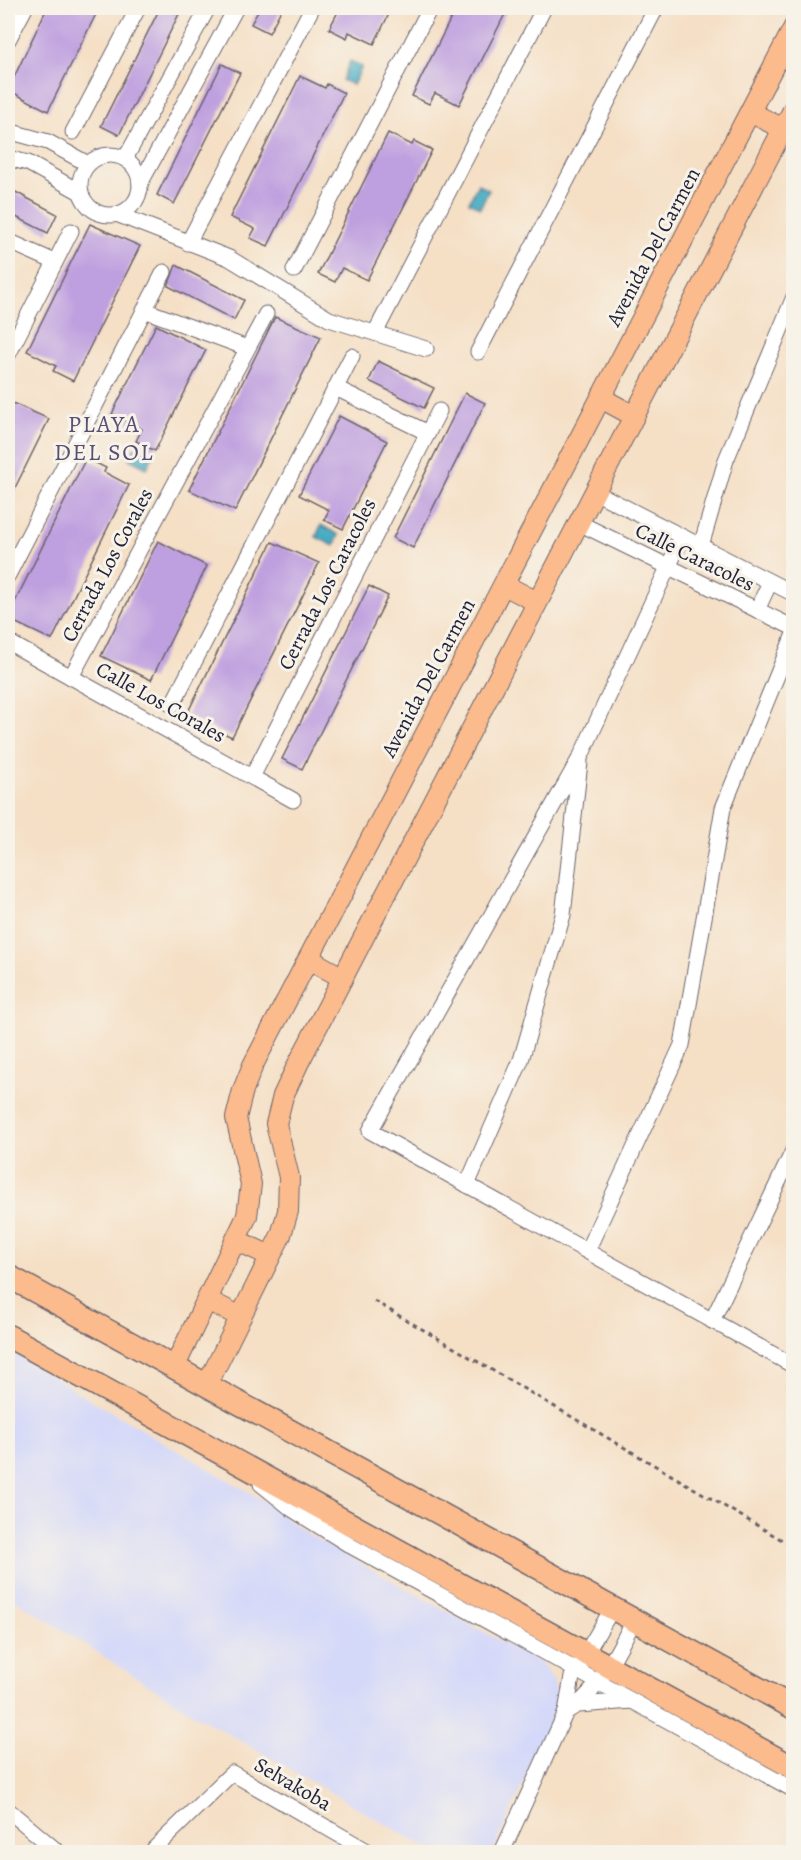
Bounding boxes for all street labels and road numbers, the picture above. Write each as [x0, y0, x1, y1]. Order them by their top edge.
street label: Avenida Del Carmen [599, 163, 707, 332]
street label: Cerrada Los Corales [55, 483, 159, 647]
street label: Cerrada Los Caracoles [272, 493, 382, 675]
street label: Calle Caracoles [631, 516, 759, 598]
street label: Avenida Del Carmen [374, 594, 482, 763]
street label: Calle Los Corales [91, 655, 231, 749]
street label: Selvakoba [249, 1751, 337, 1817]

